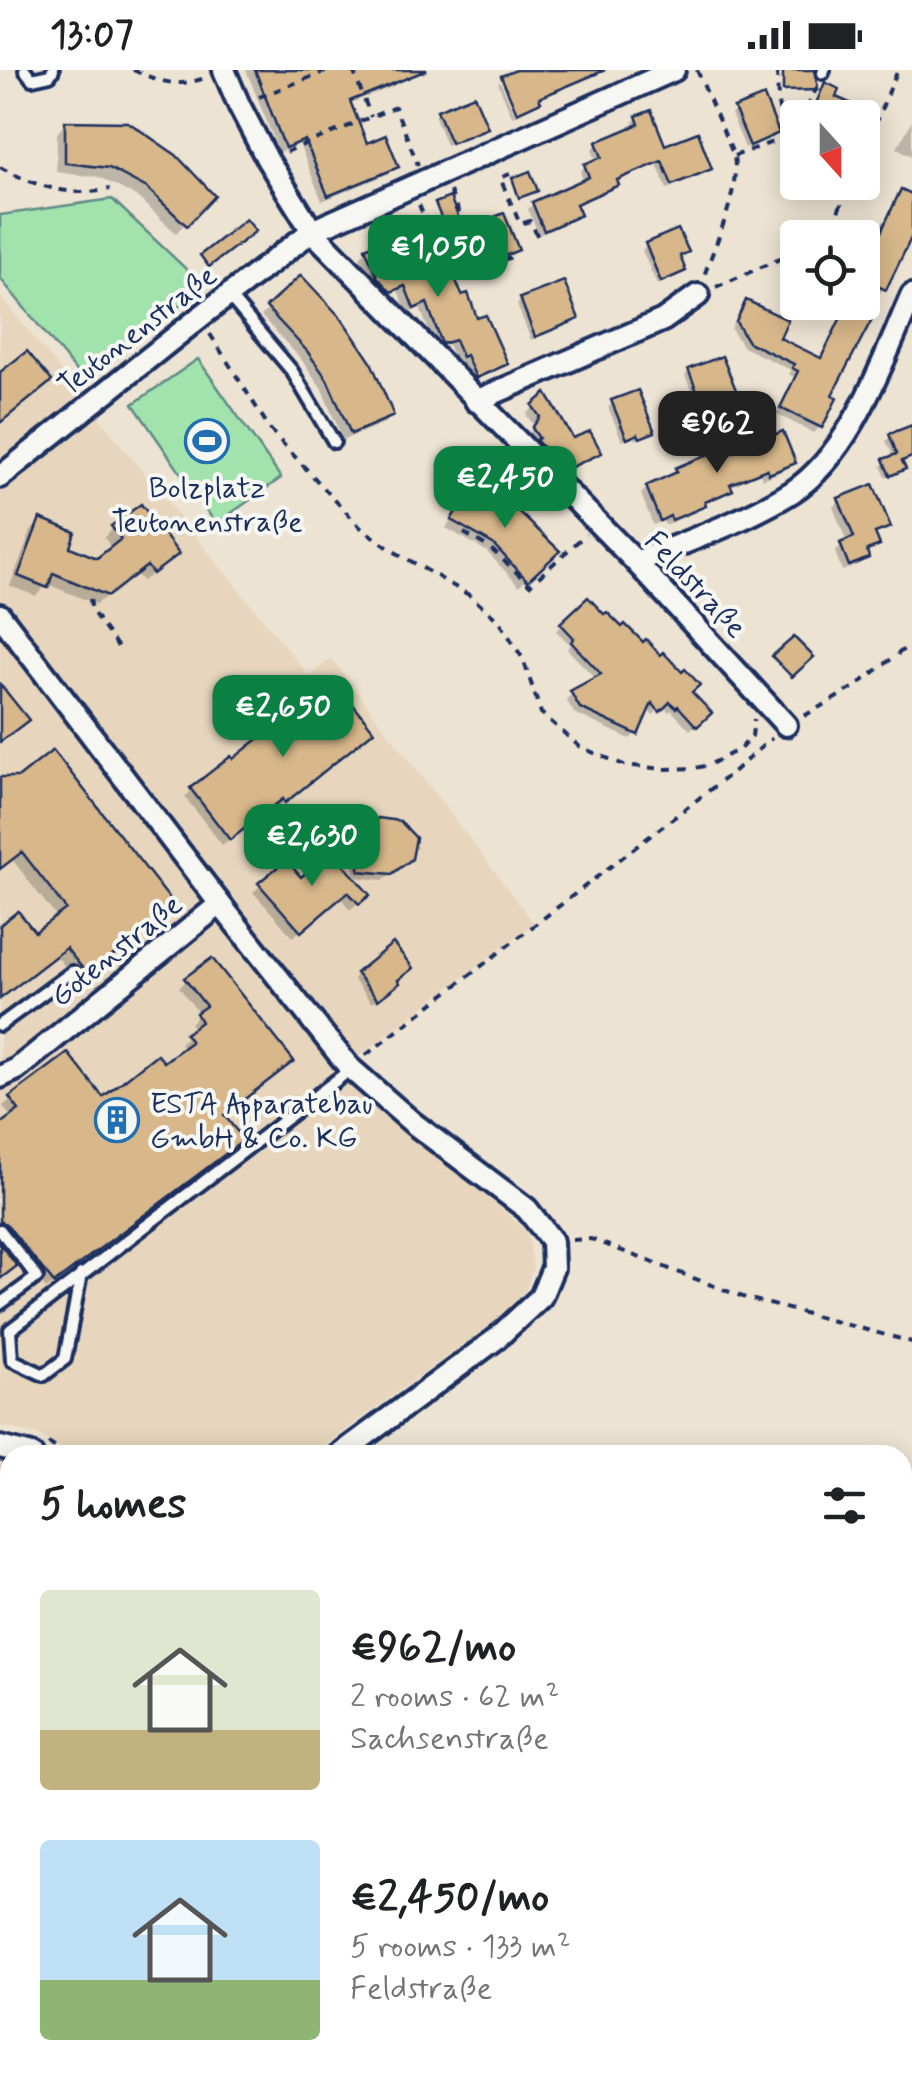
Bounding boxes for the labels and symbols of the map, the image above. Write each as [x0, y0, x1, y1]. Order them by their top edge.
north arrow [780, 100, 880, 200]
pin: €1,050 [357, 215, 519, 300]
street label: Teutonenstraße [50, 257, 225, 406]
pin: €962 [658, 391, 776, 476]
sports icon: Bolzplatz Teutonenstraße [184, 418, 230, 464]
pin: €2,450 [424, 446, 586, 531]
place label: Bolzplatz Teutonenstraße [111, 469, 303, 542]
street label: Feldstraße [635, 523, 755, 647]
pin: €2,650 [202, 675, 364, 760]
pin: €2,630 [231, 804, 393, 889]
street label: Gotenstraße [43, 886, 191, 1016]
place label: ESTA Apparatebau GmbH & Co. KG [150, 1085, 373, 1158]
building icon: ESTA Apparatebau GmbH & Co. KG [94, 1097, 140, 1143]

